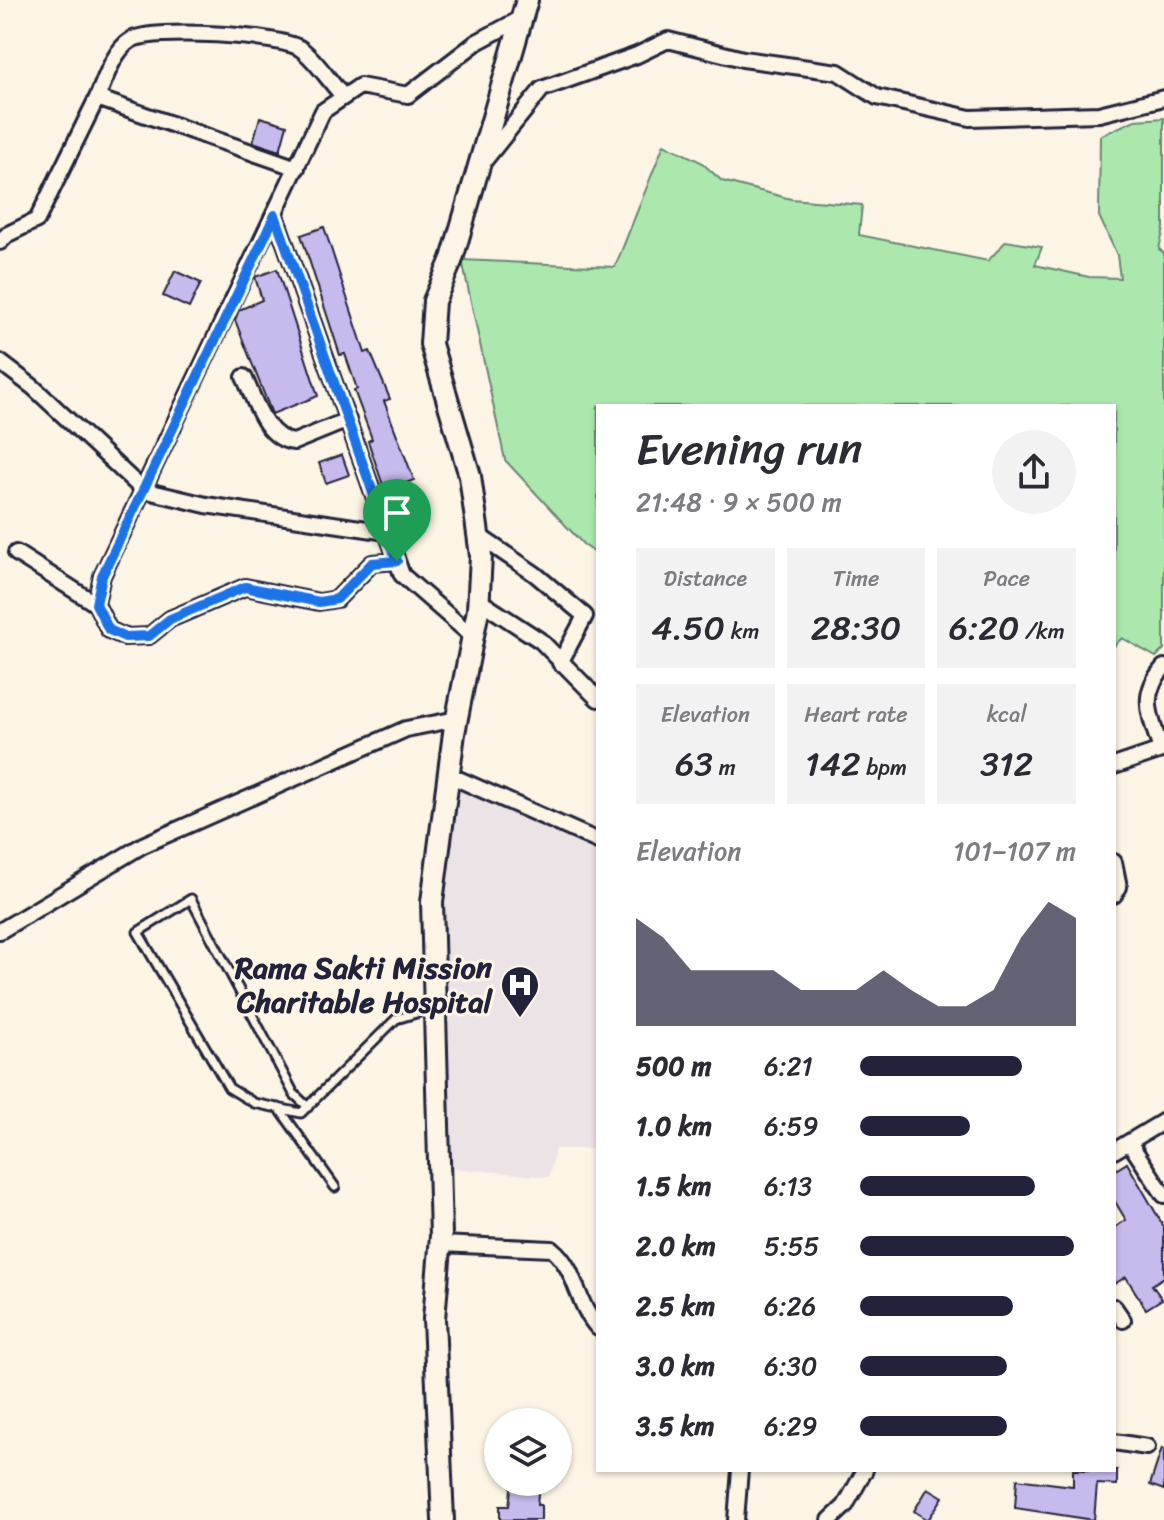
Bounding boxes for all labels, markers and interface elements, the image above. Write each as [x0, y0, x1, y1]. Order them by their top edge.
text: Evening run [636, 410, 862, 488]
button: share [992, 430, 1076, 514]
pin [363, 479, 431, 561]
text: 21:48 · 9 × 500 m [636, 479, 842, 525]
icon: arrive [375, 491, 419, 535]
text: Distance [664, 559, 747, 598]
text: Time [833, 559, 879, 598]
text: Pace [983, 559, 1030, 598]
text: 4.50 [651, 598, 725, 658]
text: 28:30 [811, 598, 901, 658]
text: 6:20 [949, 598, 1019, 658]
text: km [725, 612, 759, 651]
text: /km [1019, 612, 1065, 651]
text: Elevation [661, 695, 750, 734]
text: Heart rate [804, 695, 908, 734]
text: kcal [987, 695, 1027, 734]
text: 63 [675, 734, 713, 794]
text: 142 [805, 734, 861, 794]
text: 312 [980, 734, 1033, 794]
text: m [713, 748, 736, 787]
text: bpm [861, 748, 907, 787]
text: Elevation [636, 828, 741, 874]
text: 101–107 m [953, 828, 1076, 874]
place label: Rama Sakti Mission Charitable Hospital [234, 941, 493, 1029]
hospital icon: Rama Sakti Mission Charitable Hospital [499, 964, 541, 1019]
text: 500 m [636, 1043, 711, 1089]
text: 6:21 [764, 1043, 813, 1089]
text: 1.0 km [636, 1103, 712, 1149]
text: 6:59 [764, 1103, 818, 1149]
text: 1.5 km [636, 1163, 711, 1209]
text: 6:13 [764, 1163, 812, 1209]
text: 2.0 km [636, 1223, 716, 1269]
text: 5:55 [764, 1223, 820, 1269]
text: 2.5 km [636, 1283, 715, 1329]
text: 6:26 [764, 1283, 816, 1329]
text: 3.0 km [636, 1343, 715, 1389]
text: 6:30 [764, 1343, 817, 1389]
text: 3.5 km [636, 1403, 715, 1449]
text: 6:29 [764, 1403, 818, 1449]
map controls [484, 1408, 572, 1496]
button: layers [484, 1408, 572, 1496]

